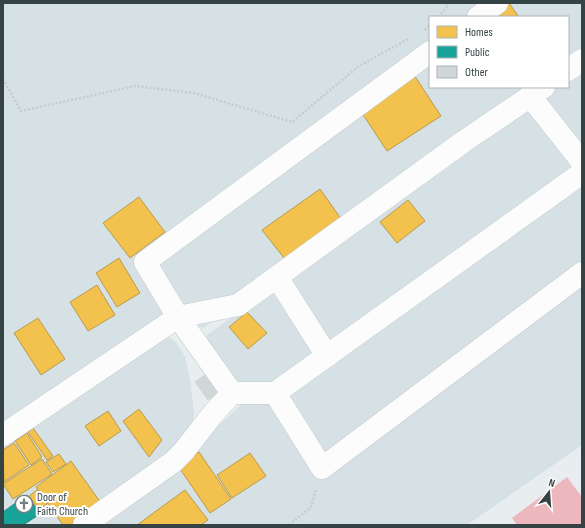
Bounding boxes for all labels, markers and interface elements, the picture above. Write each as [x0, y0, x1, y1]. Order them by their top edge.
legend [429, 16, 569, 88]
text: Homes [465, 25, 493, 40]
text: Public [465, 45, 490, 60]
text: Other [465, 65, 489, 80]
north arrow [529, 472, 569, 512]
text: N [547, 476, 557, 490]
place label: Door of Faith Church [37, 490, 88, 519]
church icon: Door of Faith Church [14, 494, 34, 514]

